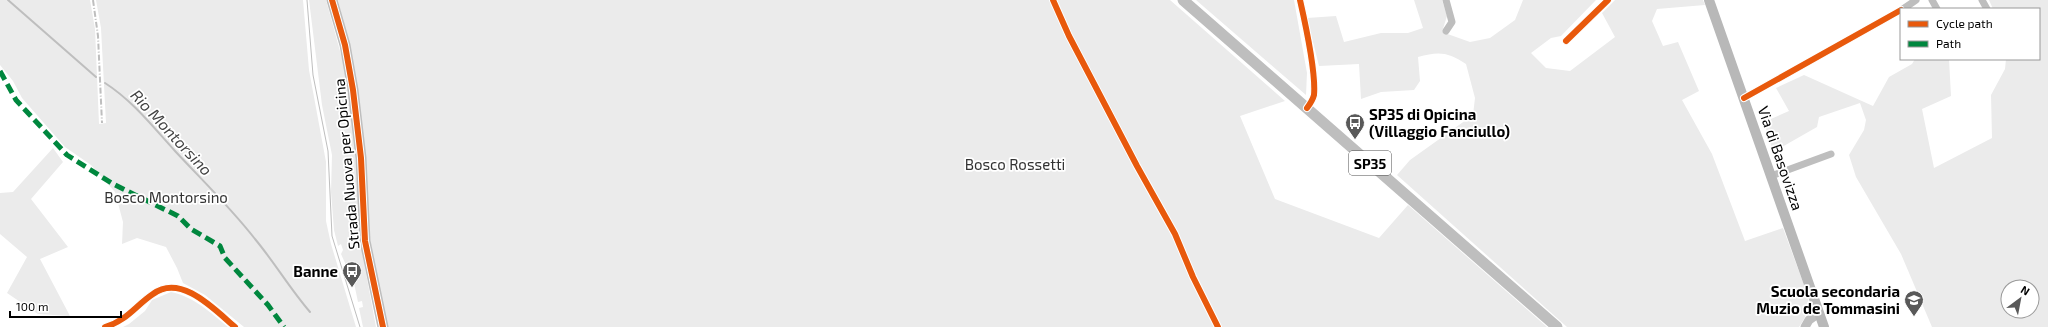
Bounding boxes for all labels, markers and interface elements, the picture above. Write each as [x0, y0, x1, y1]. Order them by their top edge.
legend [1900, 8, 2040, 60]
text: Cycle path [1936, 16, 1993, 30]
text: Path [1936, 36, 1961, 50]
street label: Strada Nuova per Opicina [330, 78, 362, 250]
water label: Rio Montorsino [127, 85, 217, 179]
street label: Via di Basovizza [1755, 104, 1807, 212]
place label: SP35 di Opicina (Villaggio Fanciullo) [1369, 105, 1510, 140]
bus stop icon: SP35 di Opicina (Villaggio Fanciullo) [1344, 112, 1366, 140]
road number: SP35 [1349, 151, 1391, 175]
park label: Bosco Rossetti [965, 155, 1065, 173]
park label: Bosco Montorsino [104, 188, 228, 206]
bus stop icon: Banne [341, 260, 363, 288]
place label: Banne [293, 262, 338, 280]
north arrow [2000, 279, 2040, 319]
place label: Scuola secondaria Muzio de Tommasini [1756, 282, 1900, 317]
text: N [2019, 282, 2032, 298]
school or university icon: Scuola secondaria Muzio de Tommasini [1903, 289, 1925, 317]
scale bar [10, 293, 121, 319]
text: 100 m [16, 299, 48, 313]

